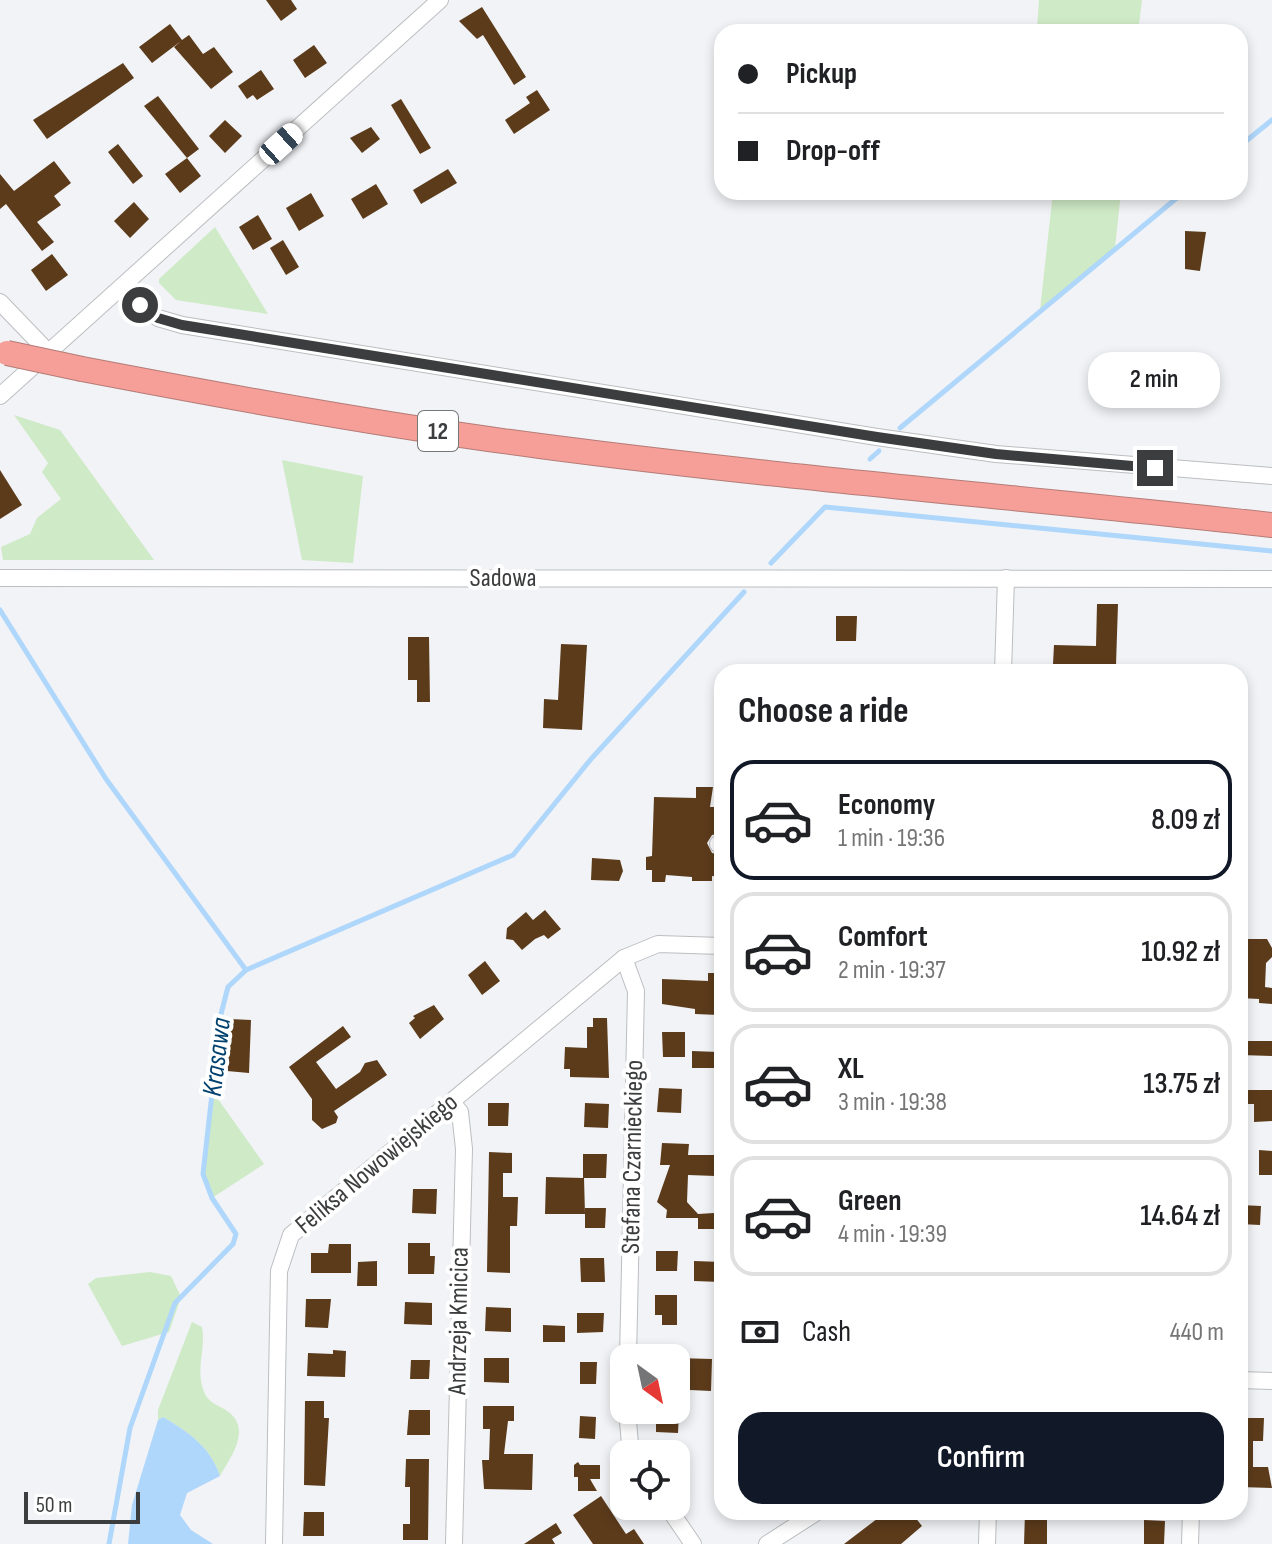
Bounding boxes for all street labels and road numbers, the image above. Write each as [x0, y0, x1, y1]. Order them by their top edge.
road number: 12 [418, 411, 458, 451]
street label: Sadowa [470, 563, 536, 594]
street label: Stefana Czarnieckiego [616, 1060, 650, 1254]
street label: Feliksa Nowowiejskiego [290, 1087, 464, 1241]
street label: Andrzeja Kmicica [442, 1247, 476, 1396]

